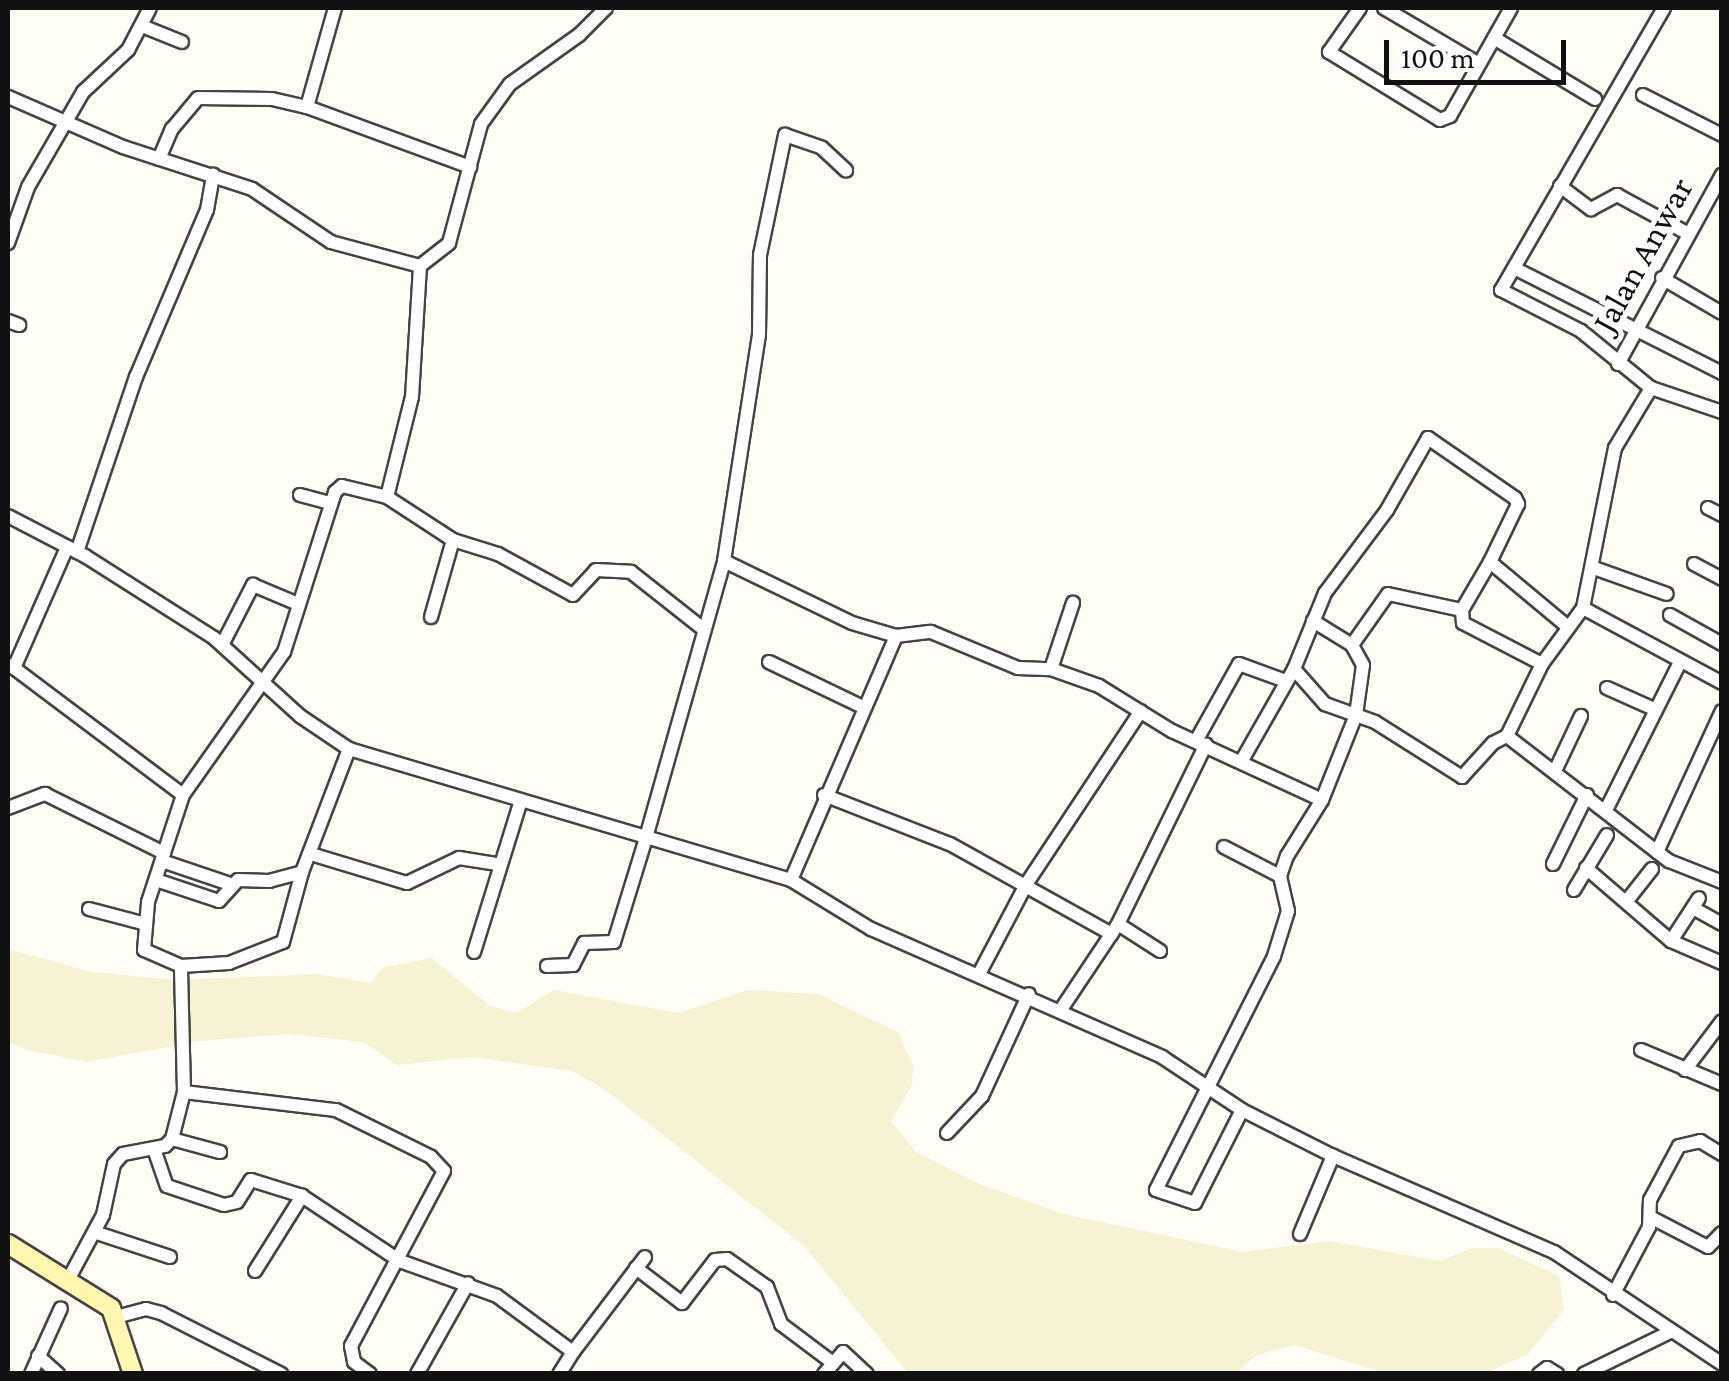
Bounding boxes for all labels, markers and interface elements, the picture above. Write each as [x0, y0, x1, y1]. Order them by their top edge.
scale bar [1389, 20, 1572, 82]
text: 100 m [1401, 41, 1475, 74]
street label: Jalan Anwar [1583, 170, 1703, 340]

